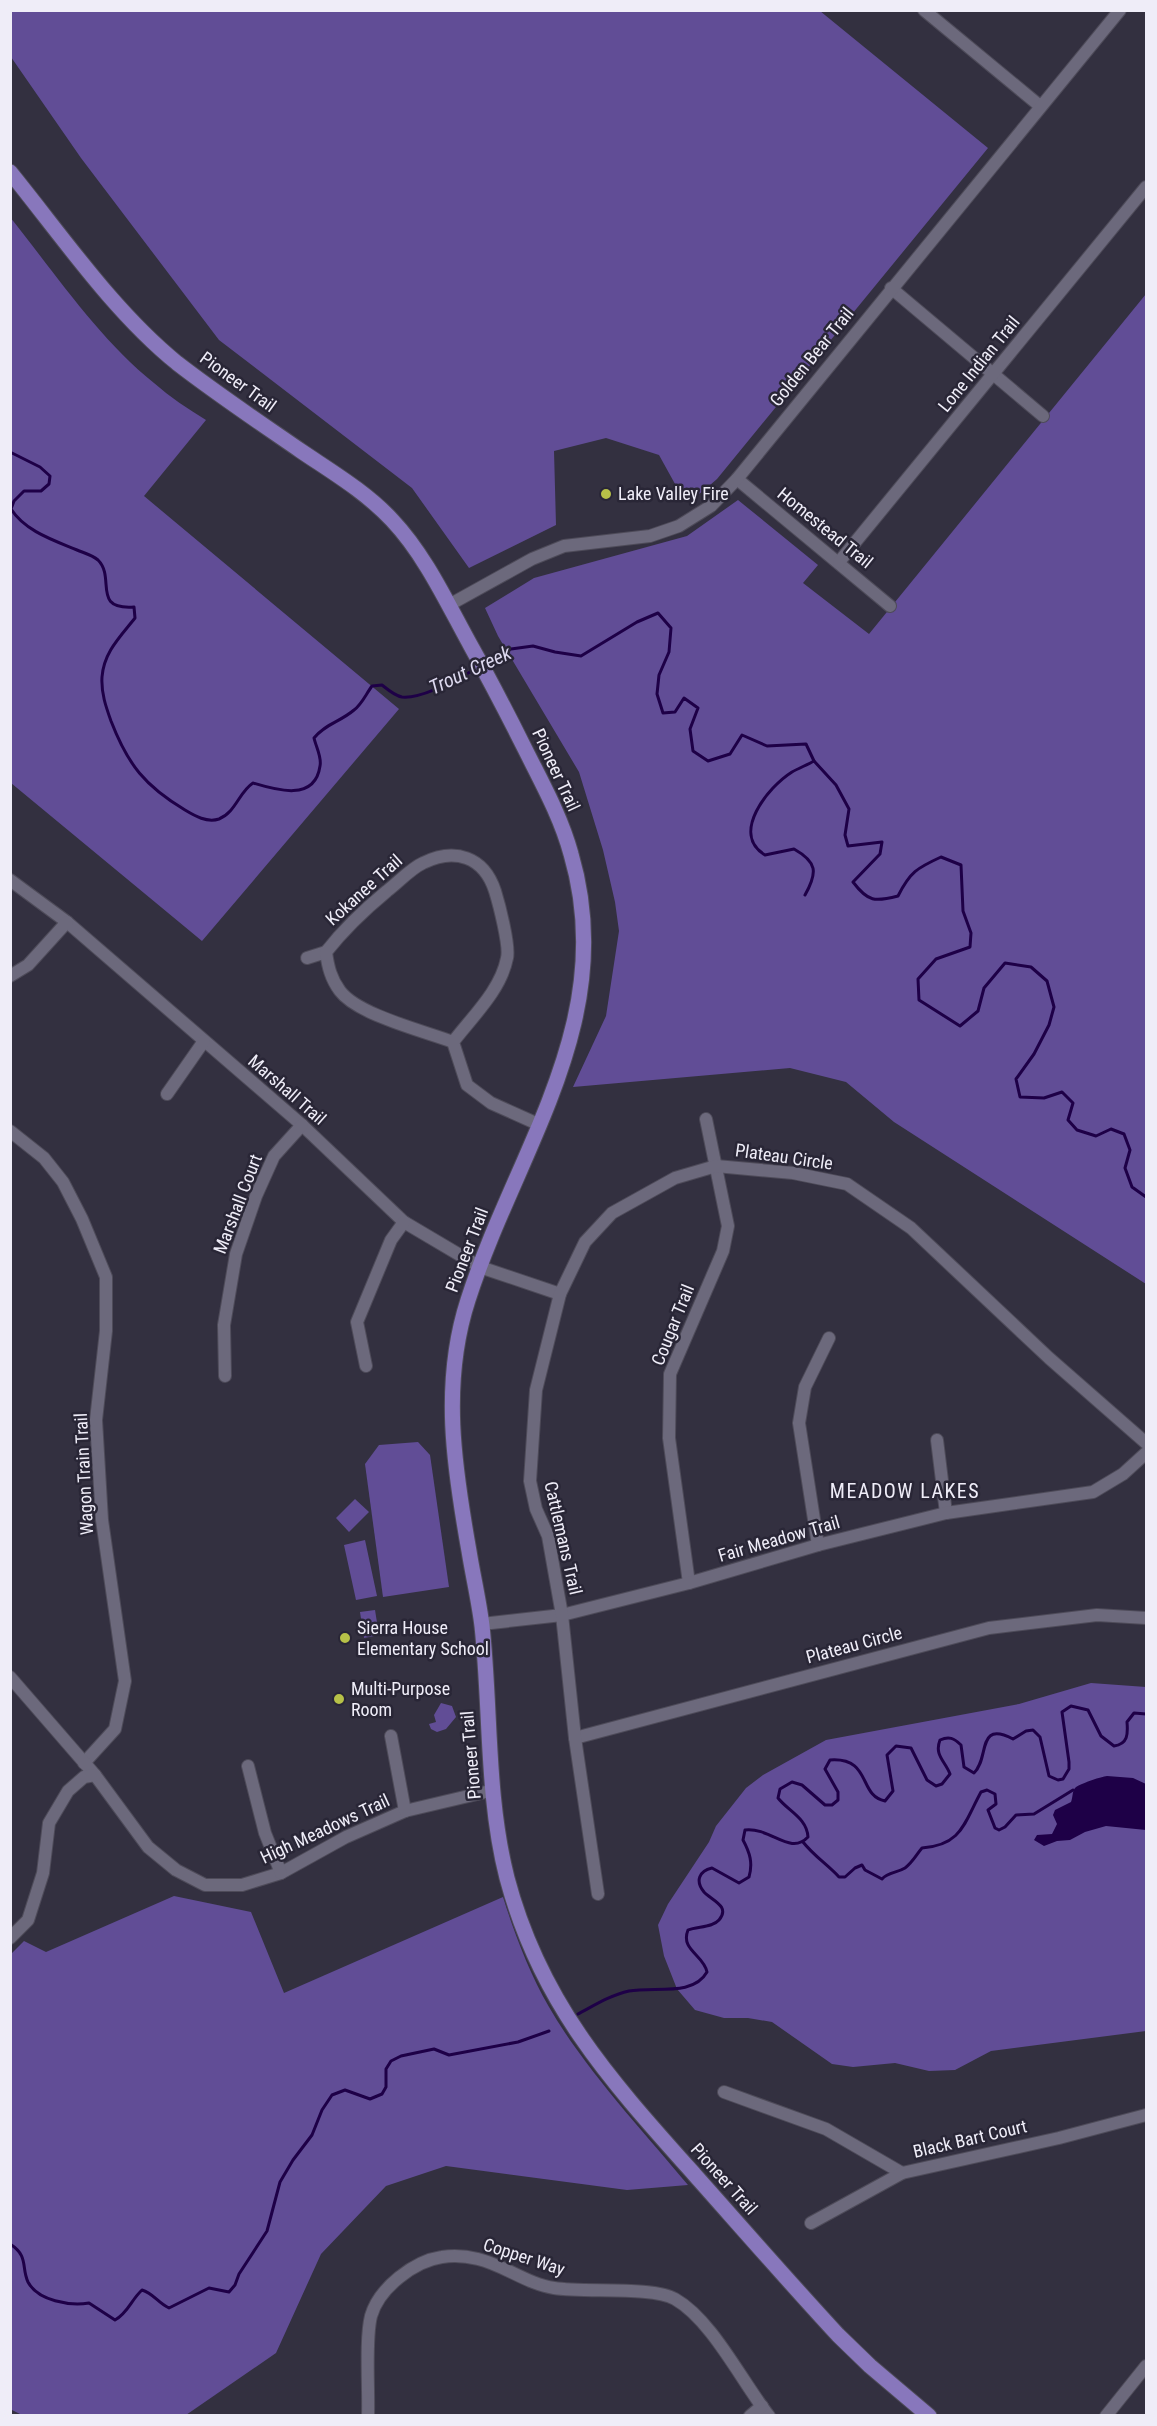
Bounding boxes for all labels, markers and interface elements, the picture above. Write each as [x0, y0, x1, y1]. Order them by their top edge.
street label: Golden Bear Trail [765, 303, 858, 410]
street label: Lone Indian Trail [934, 312, 1024, 416]
street label: Pioneer Trail [196, 347, 280, 416]
place label: Lake Valley Fire [618, 483, 729, 504]
street label: Homestead Trail [774, 483, 877, 572]
marker: Lake Valley Fire [599, 487, 613, 501]
water label: Trout Creek [425, 640, 516, 699]
street label: Pioneer Trail [528, 725, 585, 814]
street label: Kokanee Trail [321, 850, 406, 929]
street label: Marshall Trail [244, 1050, 330, 1129]
street label: Plateau Circle [734, 1139, 834, 1174]
street label: Marshall Court [209, 1151, 266, 1257]
street label: Pioneer Trail [441, 1205, 492, 1295]
street label: Cougar Trail [647, 1281, 698, 1368]
street label: Wagon Train Trail [70, 1412, 97, 1536]
street label: Cattlemans Trail [540, 1479, 587, 1597]
district label: MEADOW LAKES [830, 1479, 980, 1503]
street label: Fair Meadow Trail [716, 1511, 842, 1566]
place label: Sierra House Elementary School [357, 1617, 489, 1659]
street label: Plateau Circle [804, 1622, 904, 1667]
marker: Sierra House Elementary School [338, 1631, 352, 1645]
place label: Multi-Purpose Room [351, 1678, 450, 1720]
marker: Multi-Purpose Room [332, 1692, 346, 1706]
street label: Pioneer Trail [456, 1710, 485, 1800]
street label: High Meadows Trail [257, 1789, 393, 1868]
street label: Black Bart Court [911, 2115, 1029, 2162]
street label: Pioneer Trail [687, 2139, 762, 2219]
street label: Copper Way [481, 2233, 568, 2280]

